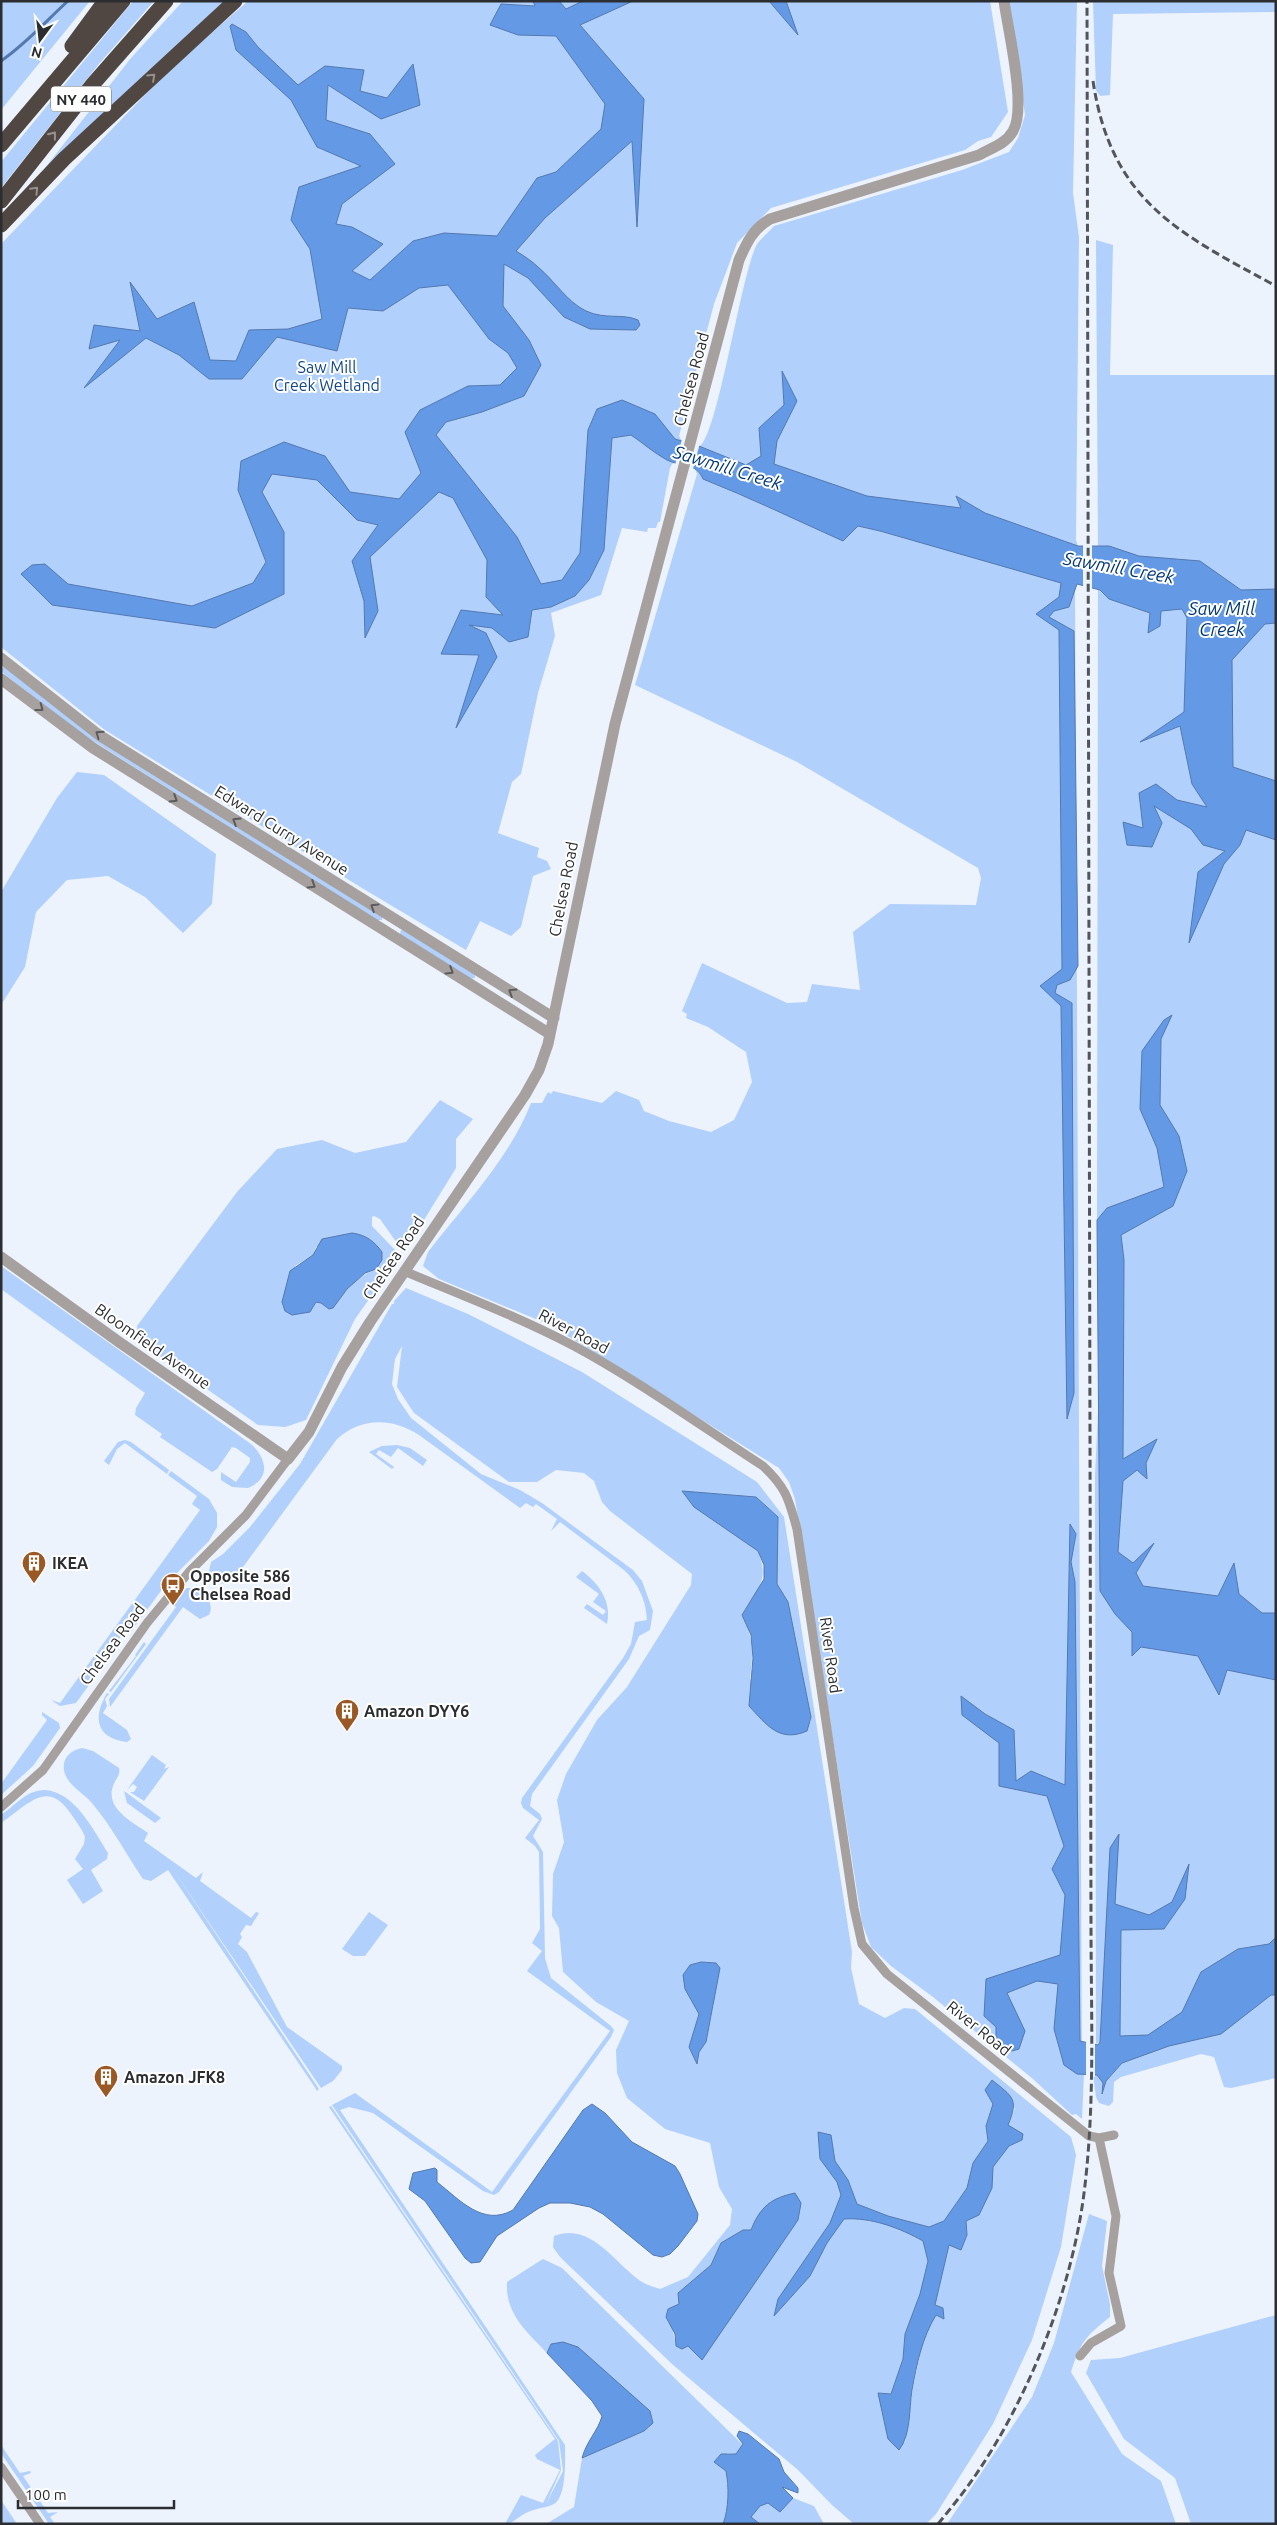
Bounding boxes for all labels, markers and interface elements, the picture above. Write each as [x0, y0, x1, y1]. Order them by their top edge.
north arrow [15, 15, 65, 65]
text: N [30, 43, 44, 62]
one-way arrow [146, 74, 155, 83]
road number: NY 440 [51, 86, 111, 112]
one-way arrow [47, 132, 55, 141]
one-way arrow [29, 186, 38, 195]
street label: Chelsea Road [670, 330, 712, 428]
park label: Saw Mill Creek Wetland [274, 358, 380, 394]
water label: Sawmill Creek [670, 441, 785, 493]
water label: Sawmill Creek [1061, 547, 1177, 587]
water label: Saw Mill Creek [1188, 598, 1255, 639]
one-way arrow [34, 702, 44, 711]
one-way arrow [95, 731, 105, 740]
street label: Edward Curry Avenue [212, 781, 352, 879]
one-way arrow [169, 793, 178, 802]
one-way arrow [233, 817, 242, 827]
street label: Chelsea Road [545, 840, 581, 938]
one-way arrow [307, 879, 316, 889]
one-way arrow [371, 903, 380, 913]
one-way arrow [445, 965, 454, 975]
one-way arrow [509, 989, 518, 999]
street label: Chelsea Road [359, 1213, 427, 1303]
street label: Bloomfield Avenue [92, 1299, 214, 1393]
street label: River Road [536, 1305, 612, 1357]
building icon: IKEA [21, 1550, 47, 1584]
place label: IKEA [52, 1554, 89, 1572]
place label: Opposite 586 Chelsea Road [190, 1567, 291, 1603]
bus stop icon: Opposite 586 Chelsea Road [160, 1572, 186, 1606]
street label: Chelsea Road [76, 1600, 148, 1688]
street label: River Road [817, 1616, 845, 1694]
building icon: Amazon DYY6 [334, 1698, 360, 1732]
place label: Amazon DYY6 [364, 1702, 469, 1720]
street label: River Road [943, 1997, 1015, 2059]
building icon: Amazon JFK8 [93, 2064, 119, 2098]
place label: Amazon JFK8 [124, 2068, 225, 2086]
scale bar [18, 2478, 174, 2510]
text: 100 m [25, 2486, 67, 2503]

